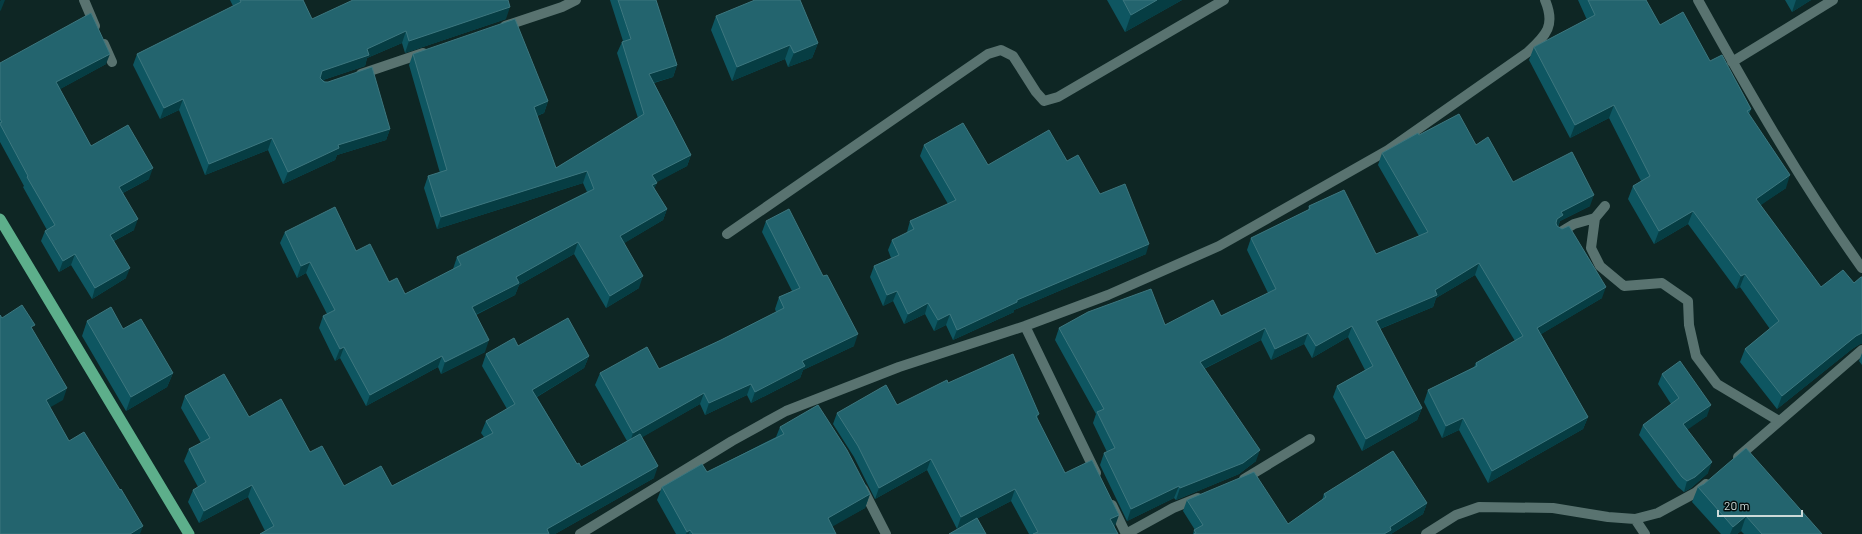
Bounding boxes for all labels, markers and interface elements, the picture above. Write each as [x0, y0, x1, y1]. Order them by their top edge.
scale bar [1718, 492, 1802, 518]
text: 20 m [1724, 498, 1750, 512]

